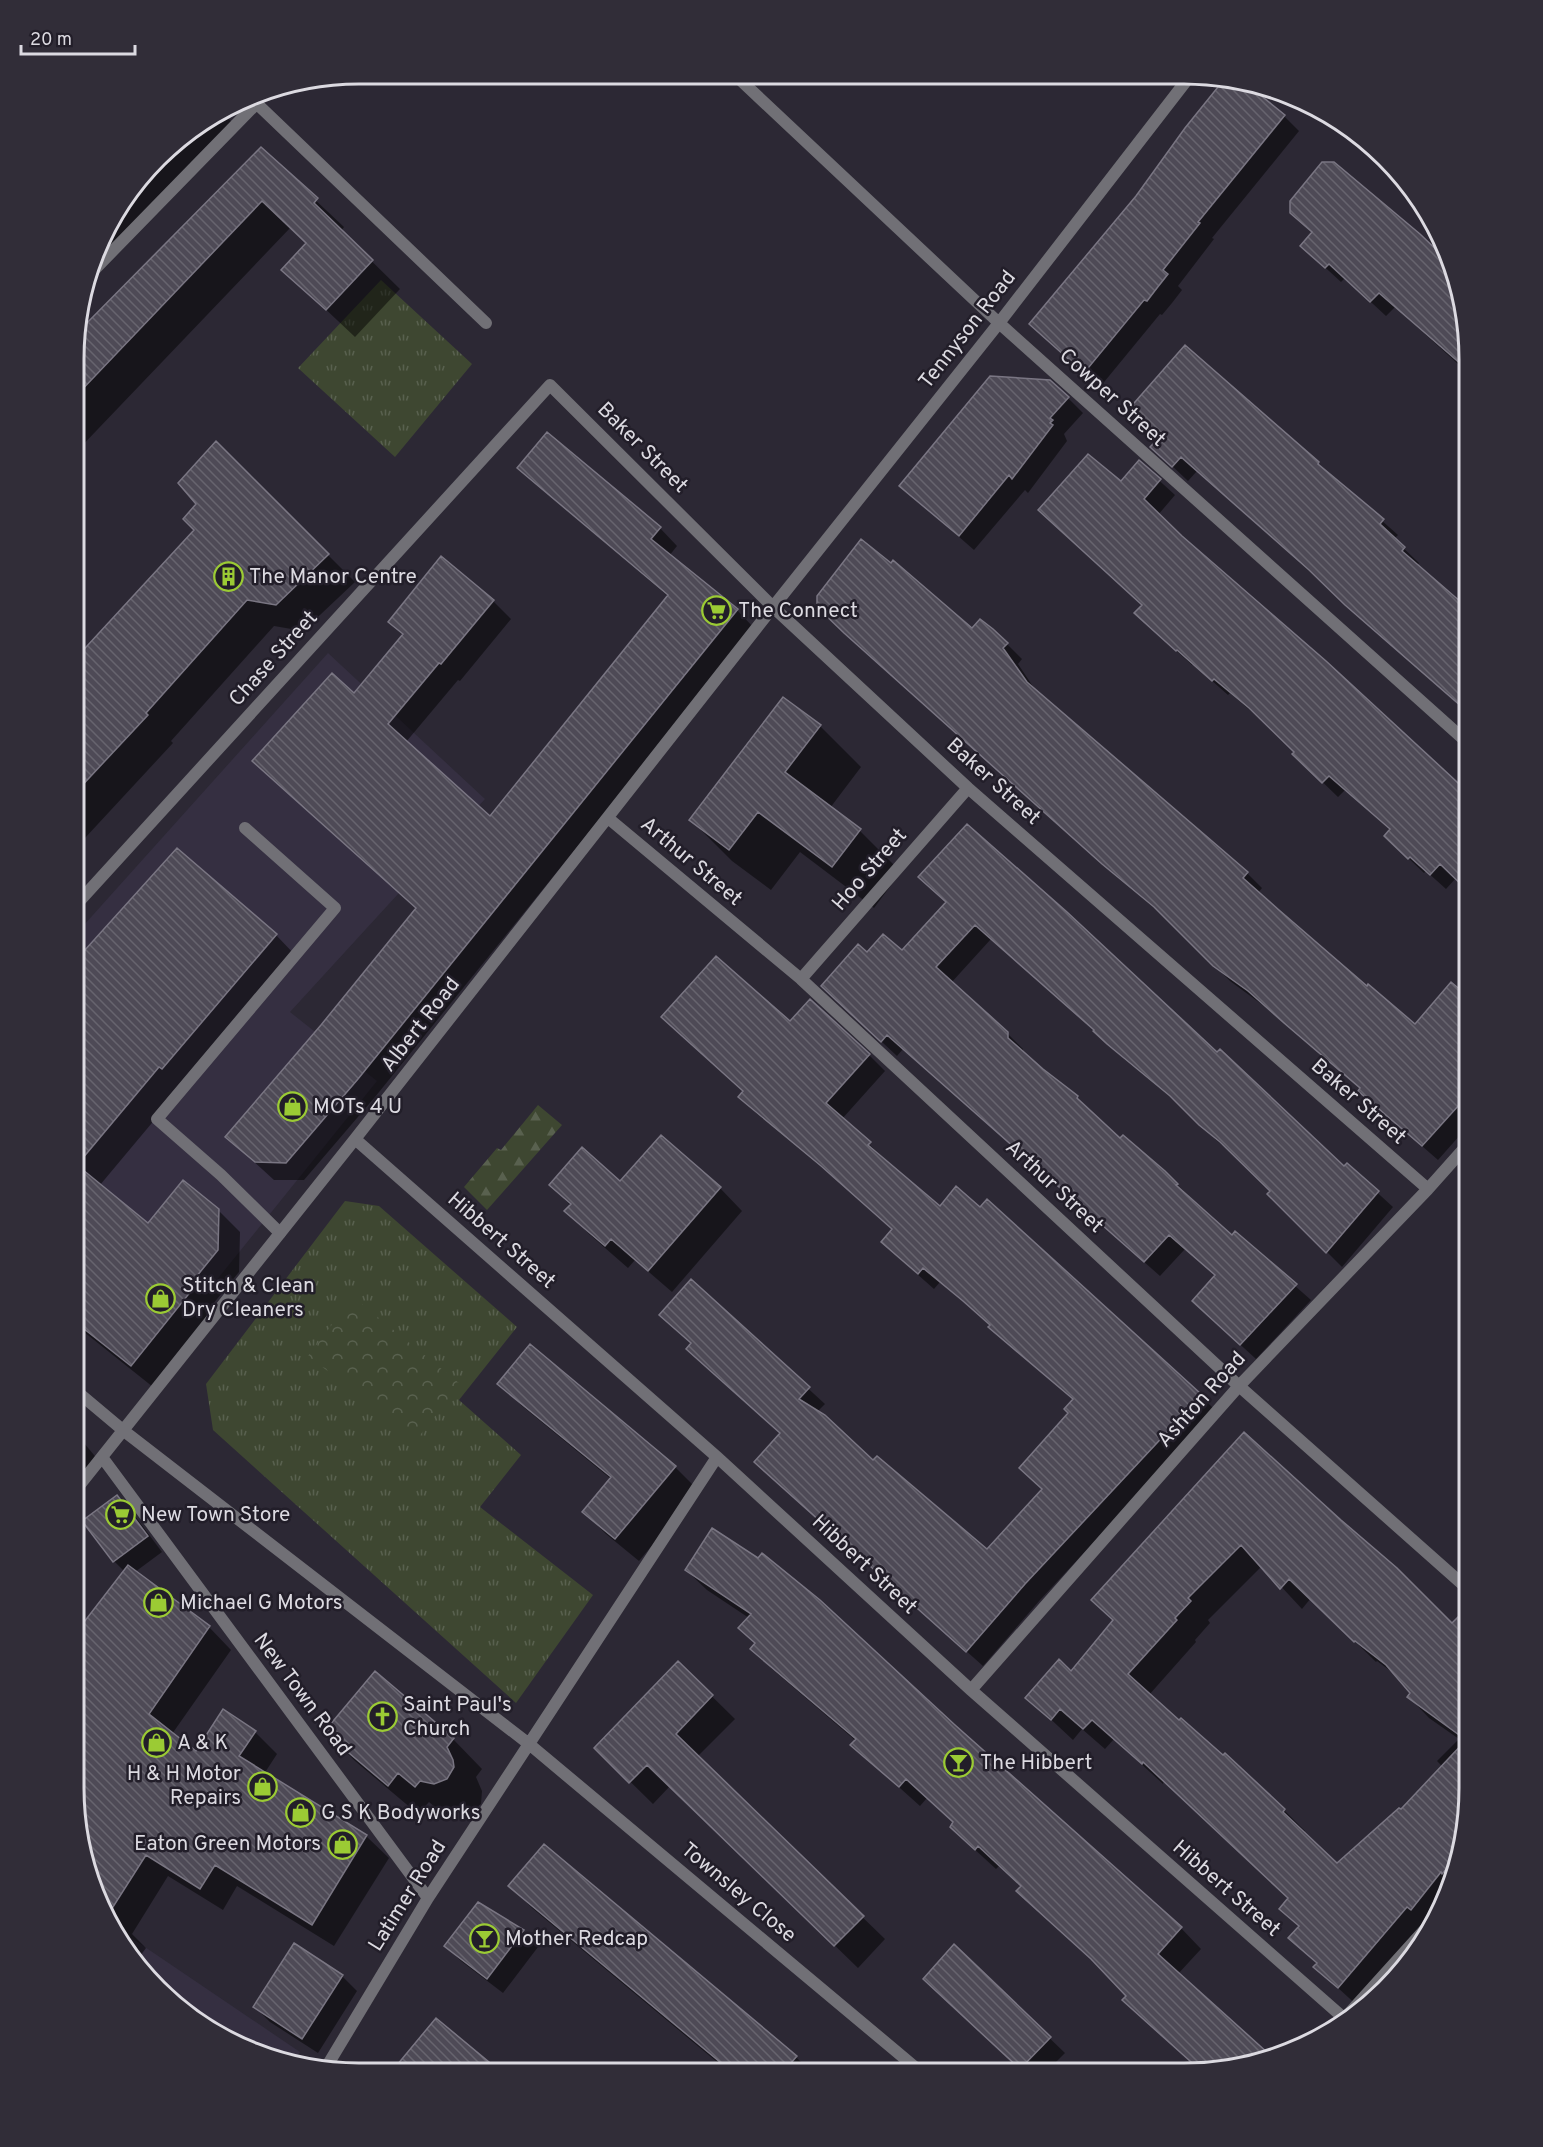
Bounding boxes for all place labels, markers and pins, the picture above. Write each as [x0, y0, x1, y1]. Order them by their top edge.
building icon: The Manor Centre [212, 561, 244, 593]
place label: The Manor Centre [249, 564, 417, 591]
supermarket icon: The Connect [701, 595, 733, 627]
place label: The Connect [738, 598, 858, 625]
shop icon: MOTs 4 U [276, 1091, 308, 1123]
place label: MOTs 4 U [313, 1094, 402, 1121]
place label: Stitch & Clean Dry Cleaners [182, 1273, 315, 1324]
shop icon: Stitch & Clean Dry Cleaners [145, 1282, 177, 1314]
supermarket icon: New Town Store [104, 1499, 136, 1531]
place label: New Town Store [141, 1502, 290, 1529]
shop icon: Michael G Motors [143, 1587, 175, 1619]
place label: Michael G Motors [180, 1590, 343, 1617]
place label: Saint Paul's Church [403, 1692, 512, 1743]
church icon: Saint Paul's Church [366, 1701, 398, 1733]
shop icon: A & K [140, 1727, 172, 1759]
place label: A & K [177, 1730, 228, 1757]
bar icon: The Hibbert [943, 1747, 975, 1779]
place label: The Hibbert [980, 1750, 1093, 1777]
place label: H & H Motor Repairs [127, 1761, 241, 1812]
shop icon: H & H Motor Repairs [246, 1770, 278, 1802]
shop icon: G S K Bodyworks [284, 1797, 316, 1829]
place label: G S K Bodyworks [321, 1800, 481, 1827]
shop icon: Eaton Green Motors [326, 1828, 358, 1860]
place label: Eaton Green Motors [134, 1831, 321, 1858]
bar icon: Mother Redcap [468, 1923, 500, 1955]
place label: Mother Redcap [505, 1926, 648, 1953]

